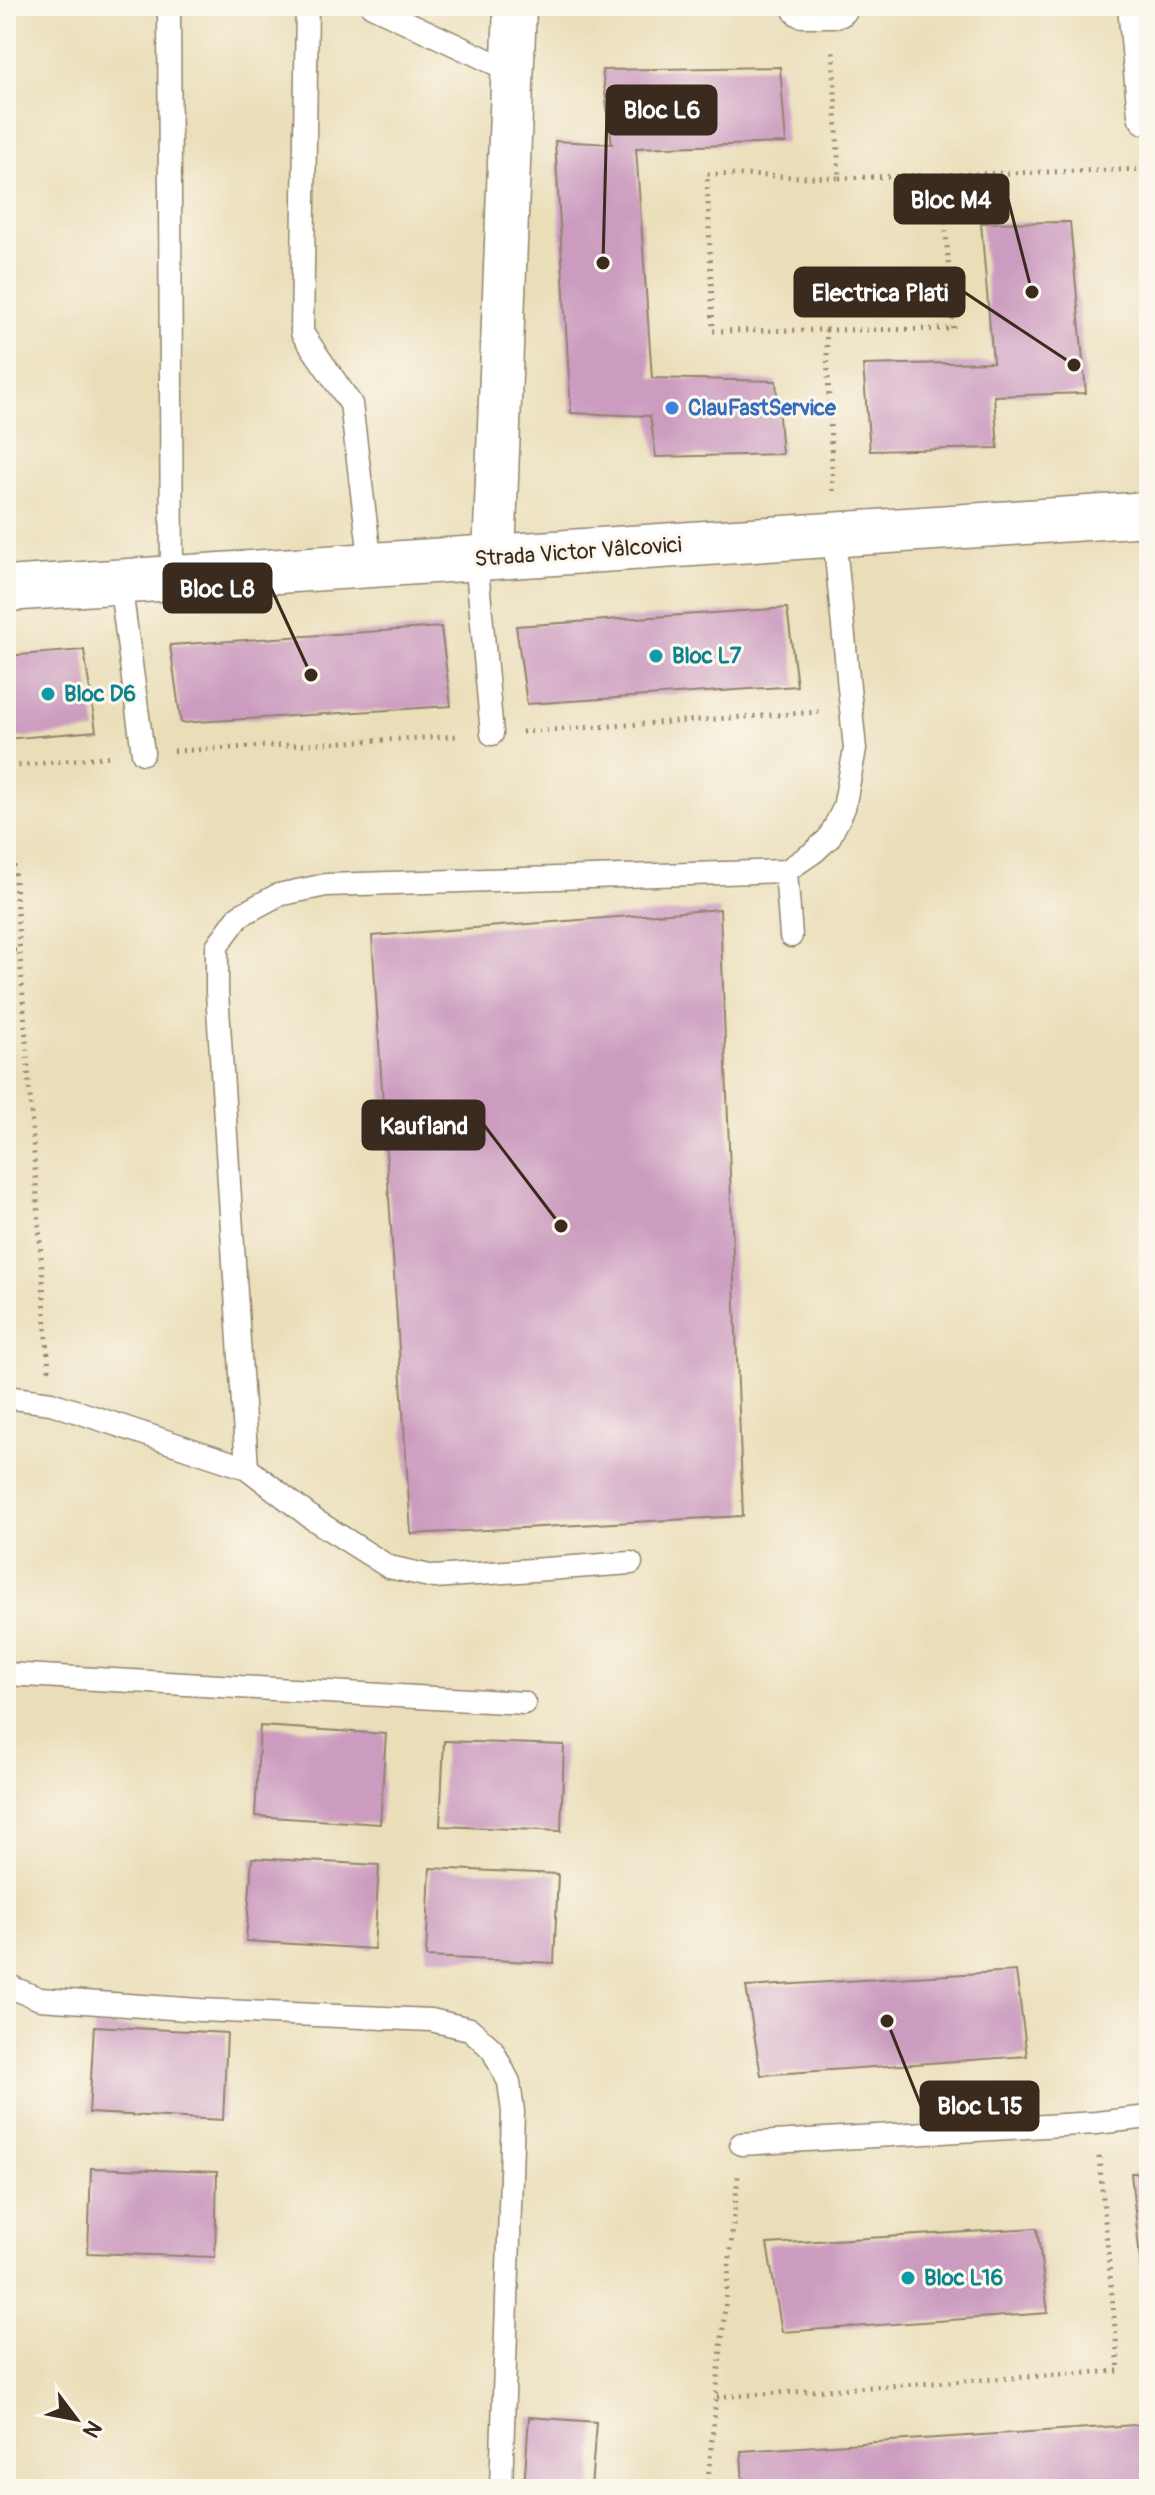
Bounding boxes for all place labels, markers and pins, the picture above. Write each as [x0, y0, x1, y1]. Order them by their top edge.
callout: Bloc L6 [607, 86, 716, 134]
callout: Bloc M4 [895, 175, 1008, 223]
callout: Electrica Plati [795, 268, 964, 316]
place label: ClauFastService [688, 394, 837, 422]
marker: ClauFastService [663, 399, 681, 417]
callout: Bloc L8 [164, 564, 271, 612]
place label: Bloc L7 [672, 642, 742, 670]
marker: Bloc L7 [647, 647, 665, 665]
place label: Bloc D6 [64, 680, 136, 708]
marker: Bloc D6 [39, 685, 57, 703]
callout: Kaufland [363, 1101, 484, 1149]
callout: Bloc L15 [921, 2082, 1038, 2130]
place label: Bloc L16 [924, 2264, 1003, 2292]
marker: Bloc L16 [899, 2269, 917, 2287]

